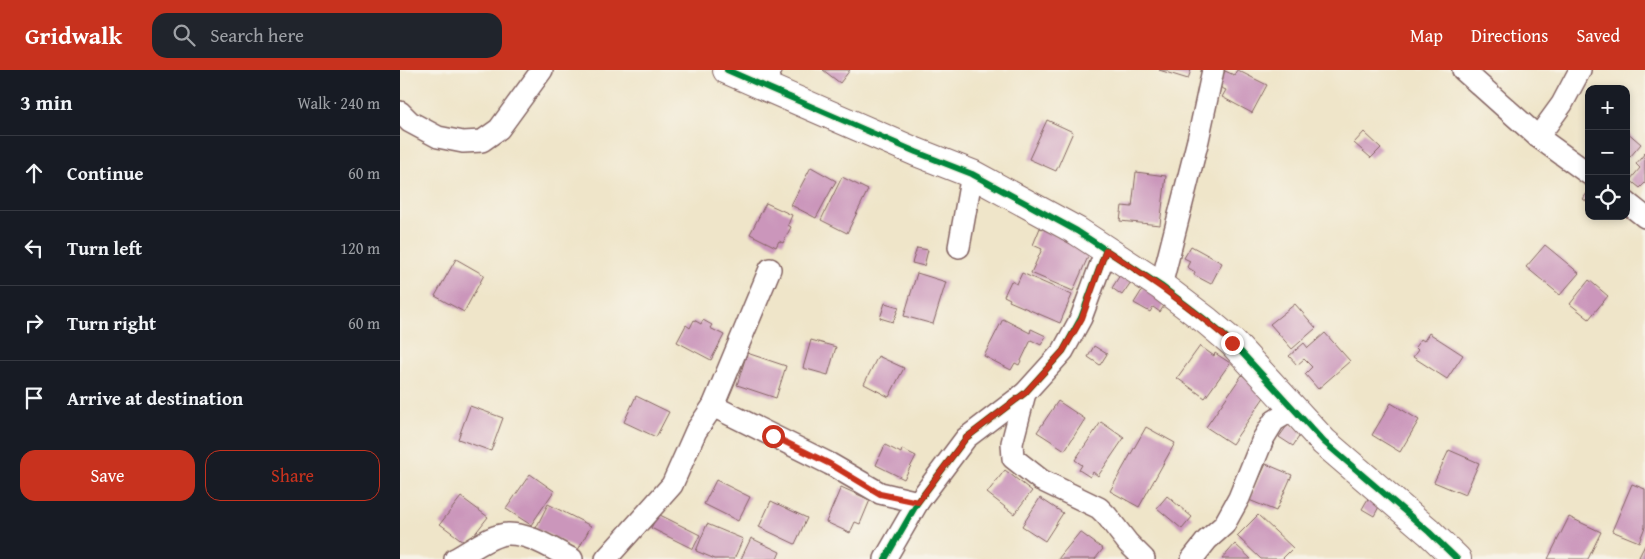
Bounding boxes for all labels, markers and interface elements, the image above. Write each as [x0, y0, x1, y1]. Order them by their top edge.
search box [152, 13, 502, 58]
text: Gridwalk [25, 18, 122, 53]
icon: search [170, 21, 198, 49]
text: Search here [210, 21, 304, 49]
text: Map [1410, 22, 1443, 49]
text: Directions [1471, 22, 1548, 49]
text: Saved [1576, 22, 1620, 49]
map controls [1585, 85, 1630, 220]
button: + [1585, 85, 1630, 130]
text: 3 min [20, 87, 72, 118]
text: Walk · 240 m [297, 91, 380, 115]
button: − [1585, 130, 1630, 175]
icon: ahead [20, 159, 48, 187]
text: Continue [67, 159, 144, 187]
text: 60 m [348, 161, 380, 185]
button: locate [1585, 175, 1630, 220]
icon: left [20, 234, 48, 262]
text: Turn left [67, 234, 142, 262]
text: 120 m [340, 236, 380, 260]
icon: right [20, 309, 48, 337]
text: Turn right [67, 309, 156, 337]
text: 60 m [348, 311, 380, 335]
route end [1221, 332, 1244, 355]
icon: arrive [20, 384, 48, 412]
text: Arrive at destination [67, 384, 243, 412]
route start [762, 425, 785, 448]
button: Save [20, 450, 195, 501]
button: Share [205, 450, 380, 501]

